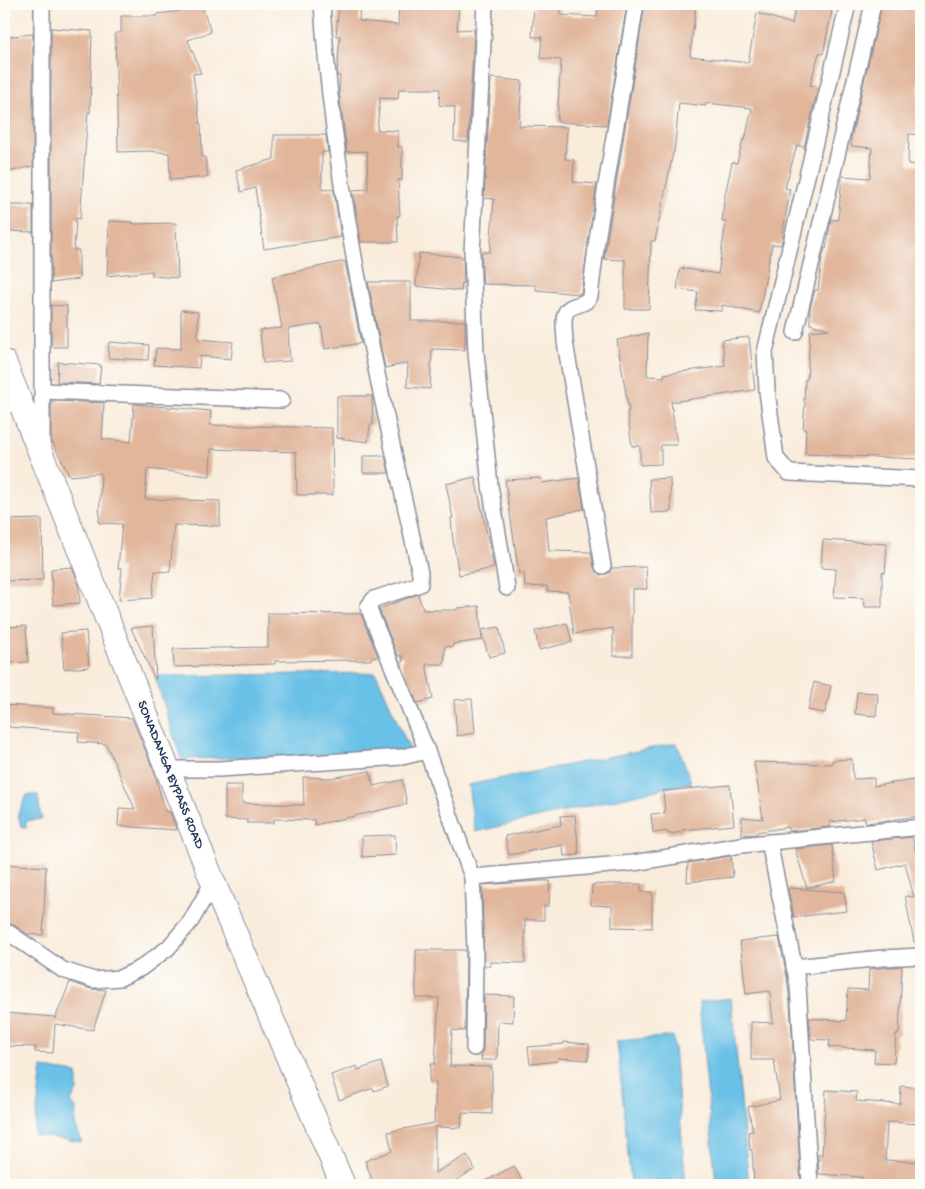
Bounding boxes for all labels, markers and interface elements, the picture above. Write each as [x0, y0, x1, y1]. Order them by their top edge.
street label: SONADANGA BYPASS ROAD [132, 698, 208, 852]

